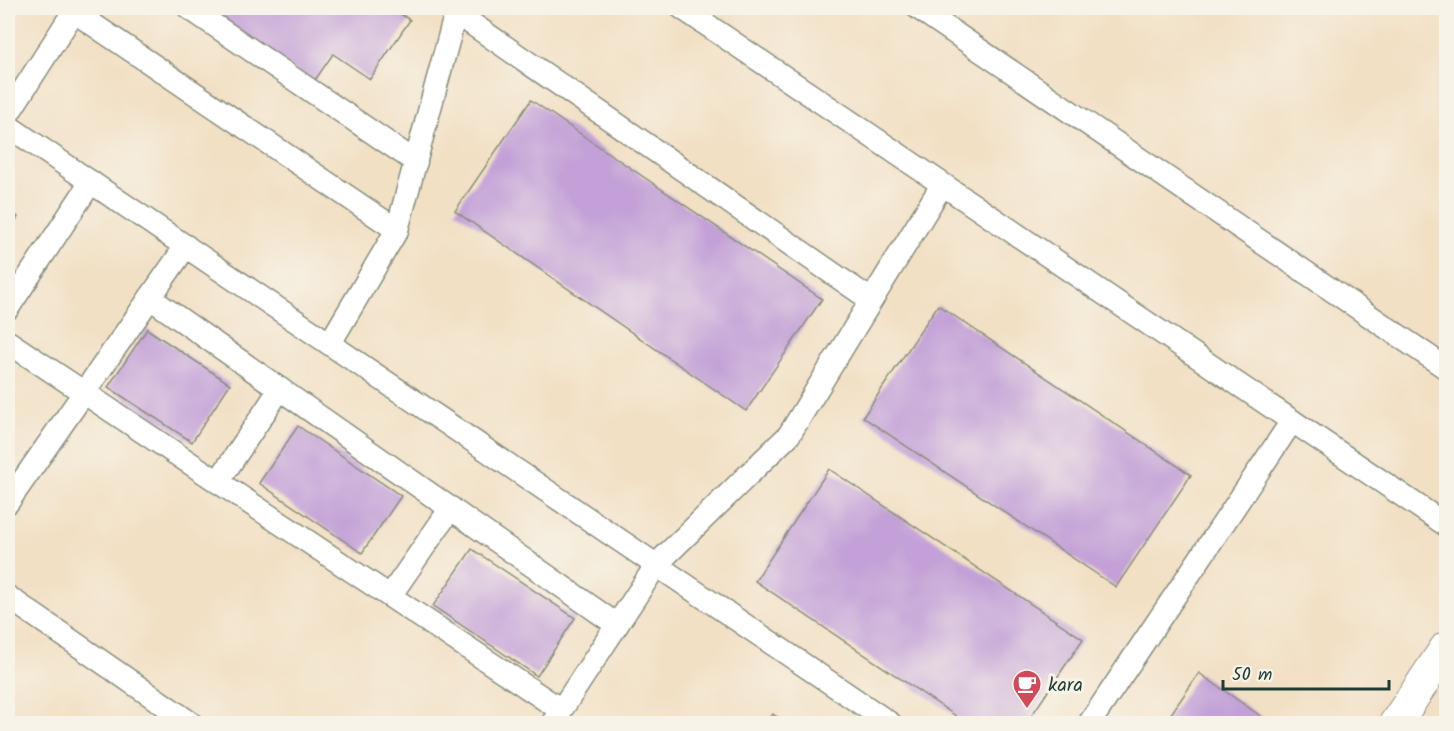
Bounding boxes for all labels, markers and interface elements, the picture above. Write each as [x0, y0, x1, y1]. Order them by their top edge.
scale bar [1223, 653, 1390, 691]
text: 50 m [1232, 661, 1272, 690]
cafe icon: kara [1011, 668, 1043, 710]
place label: kara [1048, 670, 1083, 702]

